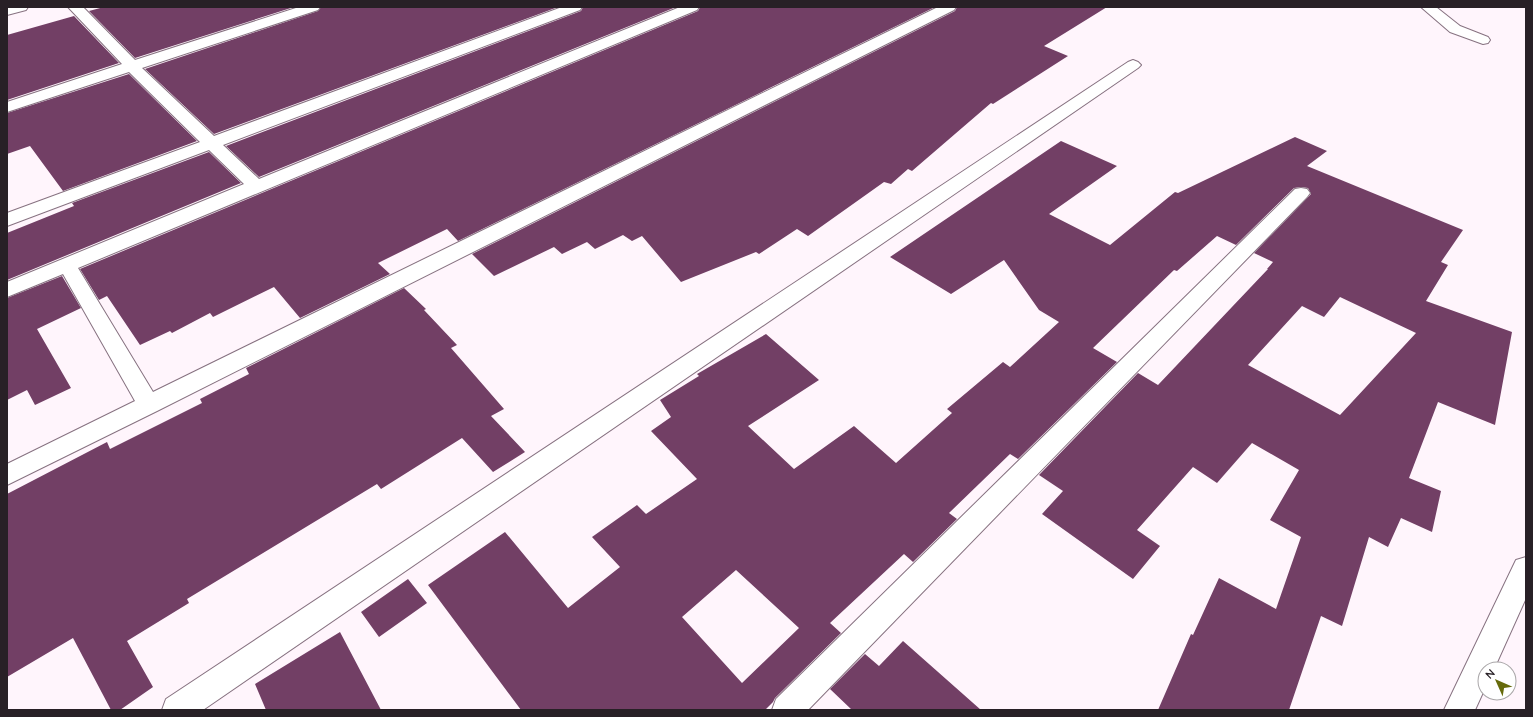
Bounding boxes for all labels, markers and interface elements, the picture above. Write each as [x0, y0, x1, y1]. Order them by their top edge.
north arrow [1477, 661, 1517, 701]
text: N [1482, 666, 1498, 682]

